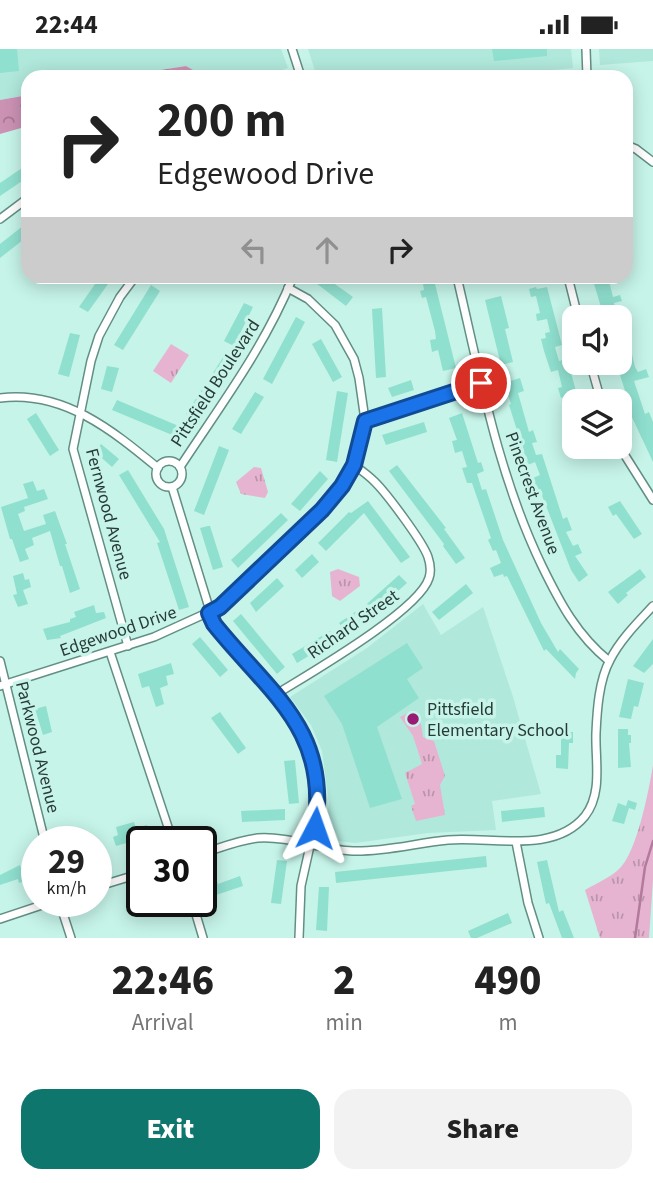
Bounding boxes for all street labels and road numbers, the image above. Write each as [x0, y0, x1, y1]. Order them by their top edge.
street label: Pittsfield Boulevard [165, 315, 266, 452]
street label: Pinecrest Avenue [499, 428, 566, 558]
street label: Fernwood Avenue [79, 446, 138, 583]
street label: Richard Street [302, 584, 404, 665]
street label: Edgewood Drive [56, 600, 180, 663]
street label: Parkwood Avenue [9, 679, 66, 816]

